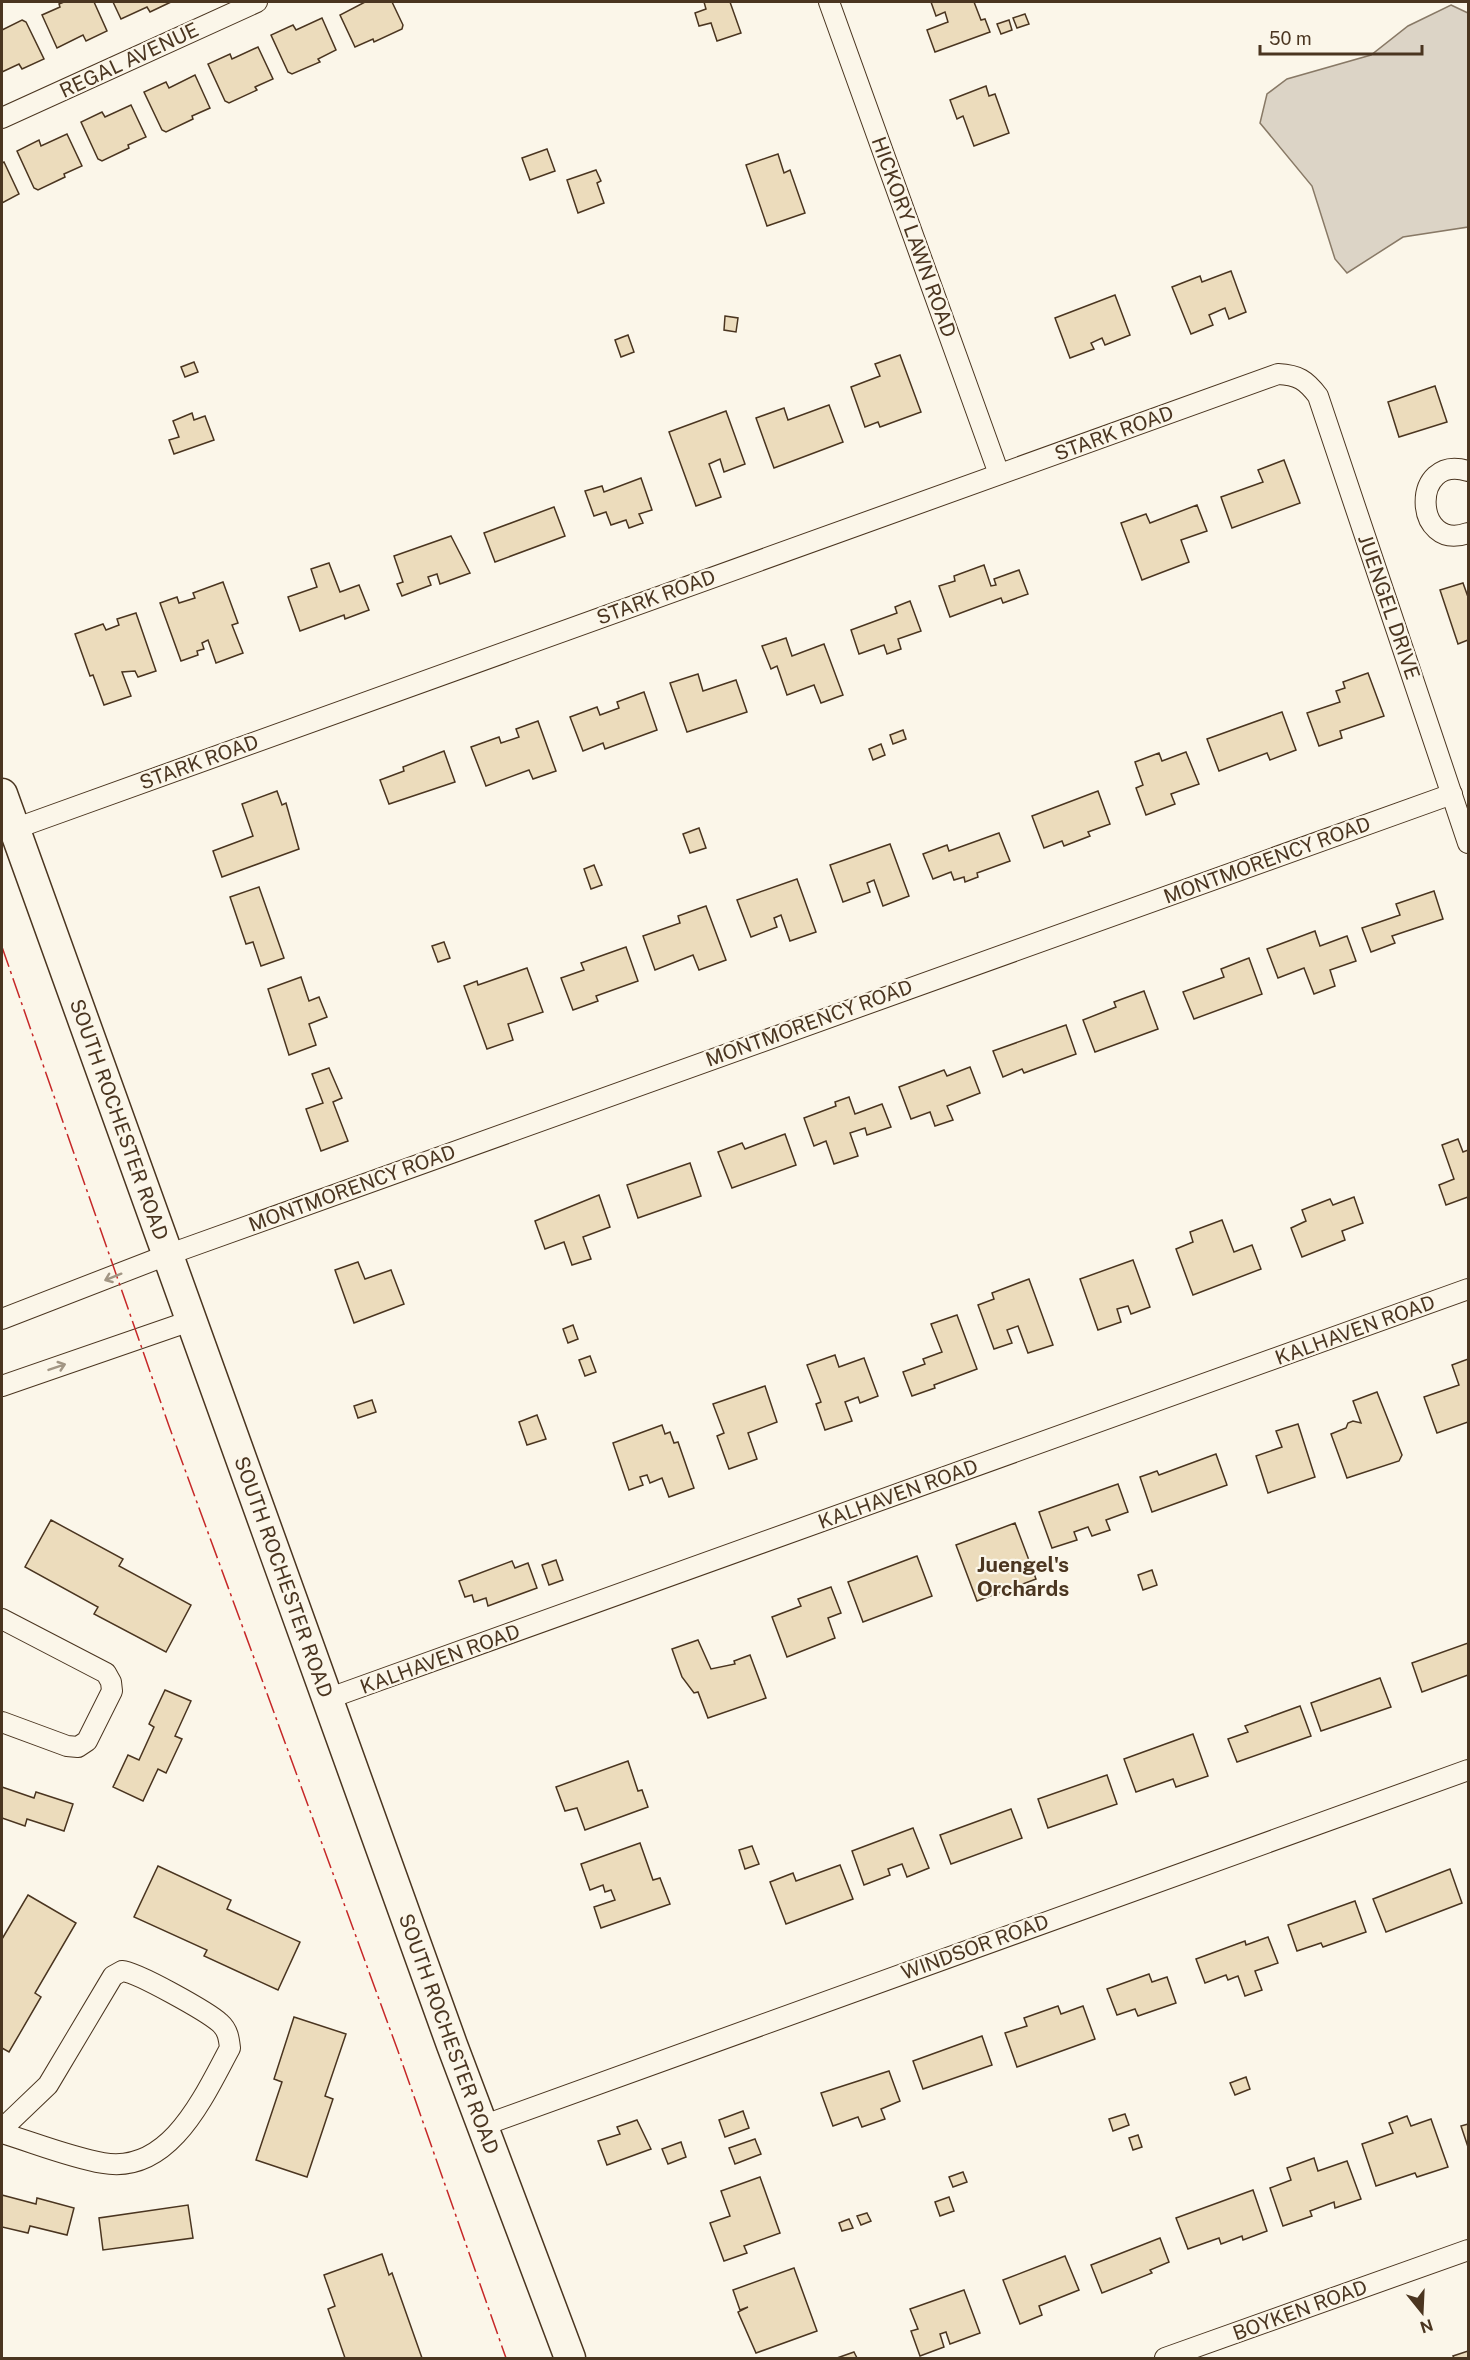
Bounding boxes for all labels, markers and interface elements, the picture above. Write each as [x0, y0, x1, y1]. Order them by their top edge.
street label: REGAL AVENUE [56, 17, 202, 103]
scale bar [1260, 18, 1422, 56]
text: 50 m [1269, 28, 1312, 49]
street label: HICKORY LAWN ROAD [867, 134, 961, 340]
street label: STARK ROAD [1051, 400, 1177, 466]
street label: JUENGEL DRIVE [1353, 531, 1425, 683]
street label: STARK ROAD [593, 564, 719, 630]
street label: STARK ROAD [136, 729, 262, 795]
street label: MONTMORENCY ROAD [1160, 811, 1374, 909]
street label: MONTMORENCY ROAD [702, 974, 916, 1072]
street label: SOUTH ROCHESTER ROAD [65, 996, 173, 1243]
street label: MONTMORENCY ROAD [245, 1139, 459, 1237]
one-way arrow [104, 1272, 123, 1283]
street label: KALHAVEN ROAD [1272, 1290, 1438, 1370]
one-way arrow [47, 1360, 66, 1371]
street label: SOUTH ROCHESTER ROAD [229, 1453, 338, 1701]
street label: KALHAVEN ROAD [815, 1454, 981, 1534]
district label: Juengel's Orchards [977, 1552, 1069, 1601]
street label: KALHAVEN ROAD [357, 1619, 523, 1699]
street label: WINDSOR ROAD [898, 1909, 1052, 1985]
street label: SOUTH ROCHESTER ROAD [394, 1910, 504, 2158]
street label: BOYKEN ROAD [1230, 2275, 1370, 2345]
north arrow [1392, 2282, 1452, 2342]
text: N [1418, 2315, 1435, 2337]

